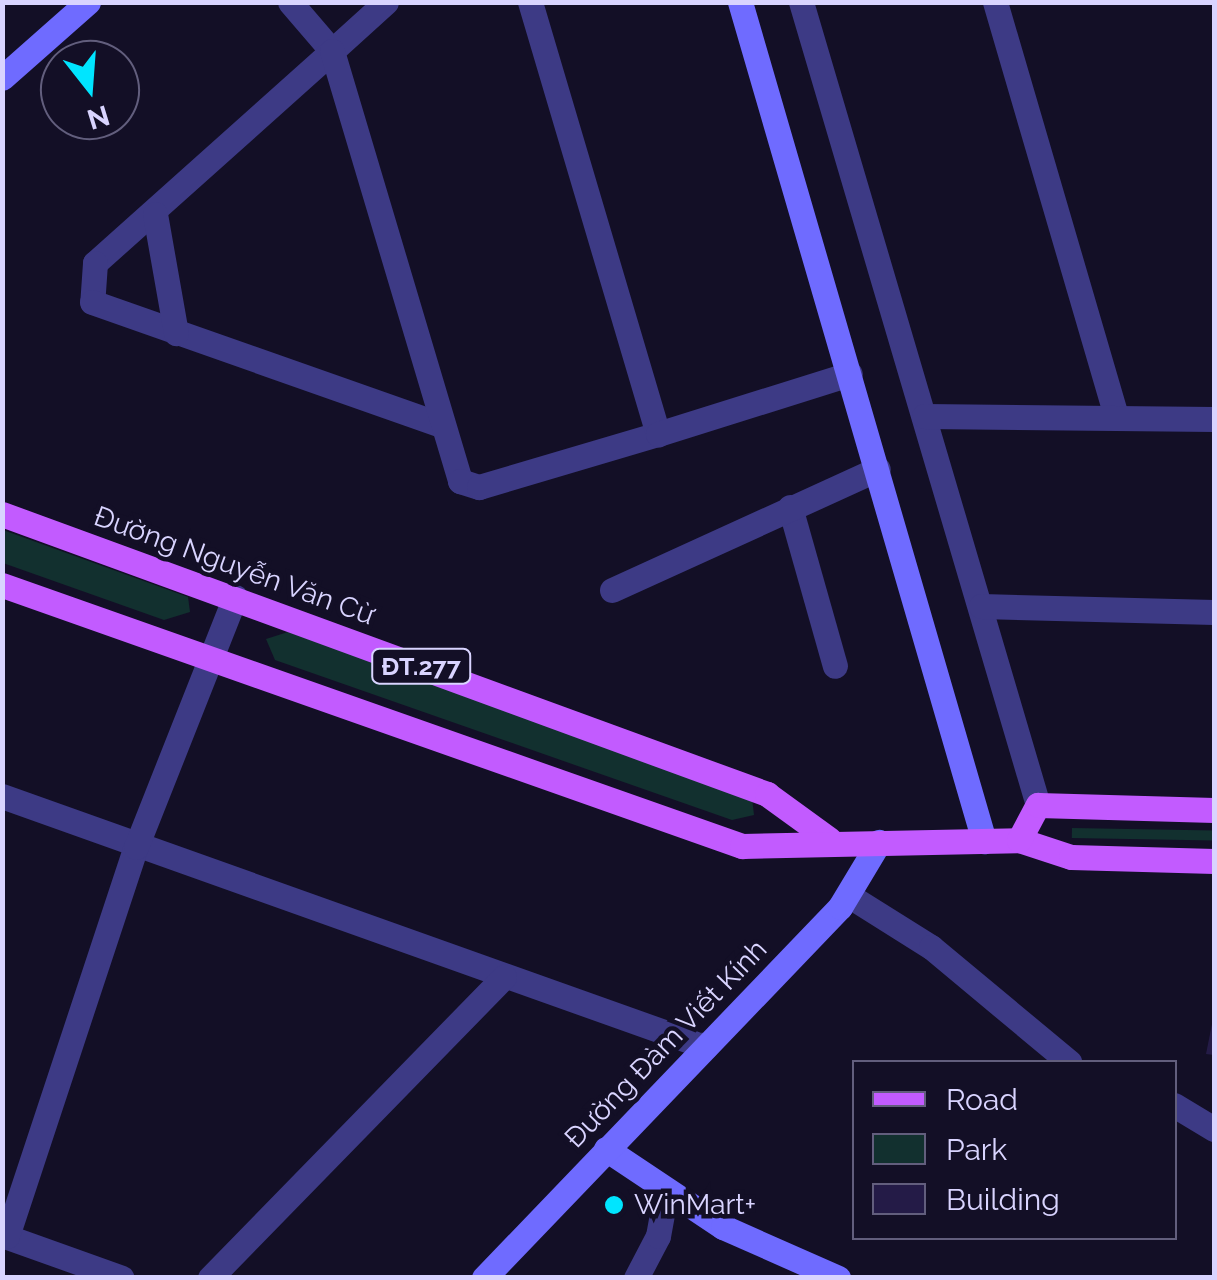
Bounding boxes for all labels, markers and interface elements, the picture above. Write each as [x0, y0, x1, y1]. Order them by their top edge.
north arrow [40, 40, 140, 140]
text: N [83, 98, 113, 136]
street label: Đường Nguyễn Văn Cừ [89, 499, 379, 633]
road number: ĐT.277 [371, 646, 471, 686]
street label: Đường Đàm Viết Kính [558, 933, 774, 1155]
legend [852, 1060, 1177, 1240]
text: Road [946, 1082, 1018, 1117]
text: Park [946, 1132, 1007, 1167]
text: Building [946, 1182, 1060, 1217]
place label: WinMart+ [634, 1188, 756, 1222]
marker: WinMart+ [603, 1194, 625, 1216]

